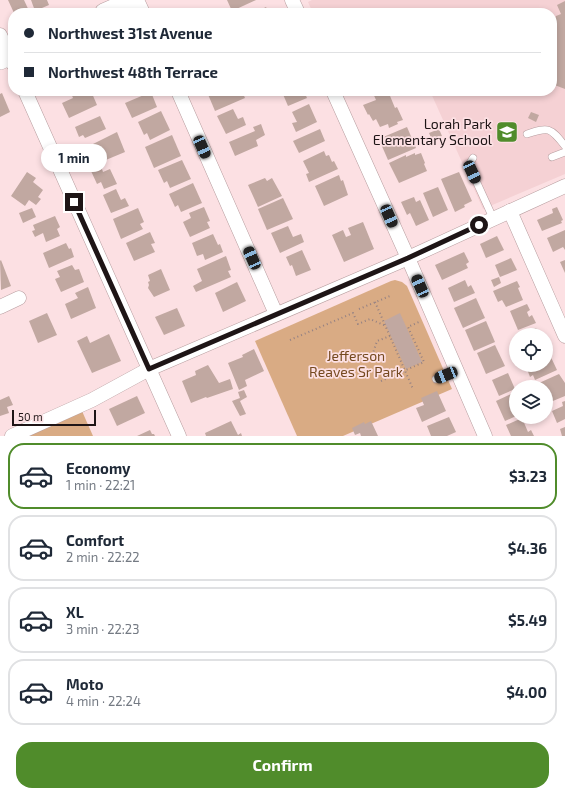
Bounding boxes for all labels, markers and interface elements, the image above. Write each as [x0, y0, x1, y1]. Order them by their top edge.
text: Northwest 31st Avenue [48, 24, 212, 42]
text: Northwest 48th Terrace [48, 63, 218, 81]
place label: Lorah Park Elementary School [373, 115, 493, 148]
school or university icon: Lorah Park Elementary School [494, 119, 520, 145]
car [192, 134, 212, 160]
callout: 1 min [41, 144, 107, 172]
text: 1 min [58, 150, 90, 166]
car [461, 159, 483, 185]
route end [65, 193, 83, 211]
car [379, 203, 399, 229]
route start [470, 216, 488, 234]
car [242, 245, 262, 271]
car [410, 273, 430, 299]
map controls [509, 328, 553, 424]
button: locate [509, 328, 553, 372]
park label: Jefferson Reaves Sr Park [309, 347, 403, 380]
car [433, 365, 459, 385]
button: layers [509, 380, 553, 424]
scale bar [12, 408, 96, 427]
text: 50 m [18, 410, 43, 423]
icon: car [18, 458, 54, 494]
text: Economy [66, 459, 131, 477]
text: $3.23 [509, 467, 547, 485]
text: 1 min · 22:21 [66, 477, 135, 493]
icon: car [18, 530, 54, 566]
text: Comfort [66, 531, 124, 549]
text: $4.36 [508, 539, 547, 557]
text: 2 min · 22:22 [66, 549, 140, 565]
icon: car [18, 602, 54, 638]
text: XL [66, 603, 84, 621]
text: $5.49 [508, 611, 547, 629]
text: 3 min · 22:23 [66, 621, 139, 637]
icon: car [18, 674, 54, 710]
text: Moto [66, 675, 104, 693]
text: $4.00 [506, 683, 547, 701]
text: 4 min · 22:24 [66, 693, 141, 709]
button: Confirm [16, 742, 549, 788]

